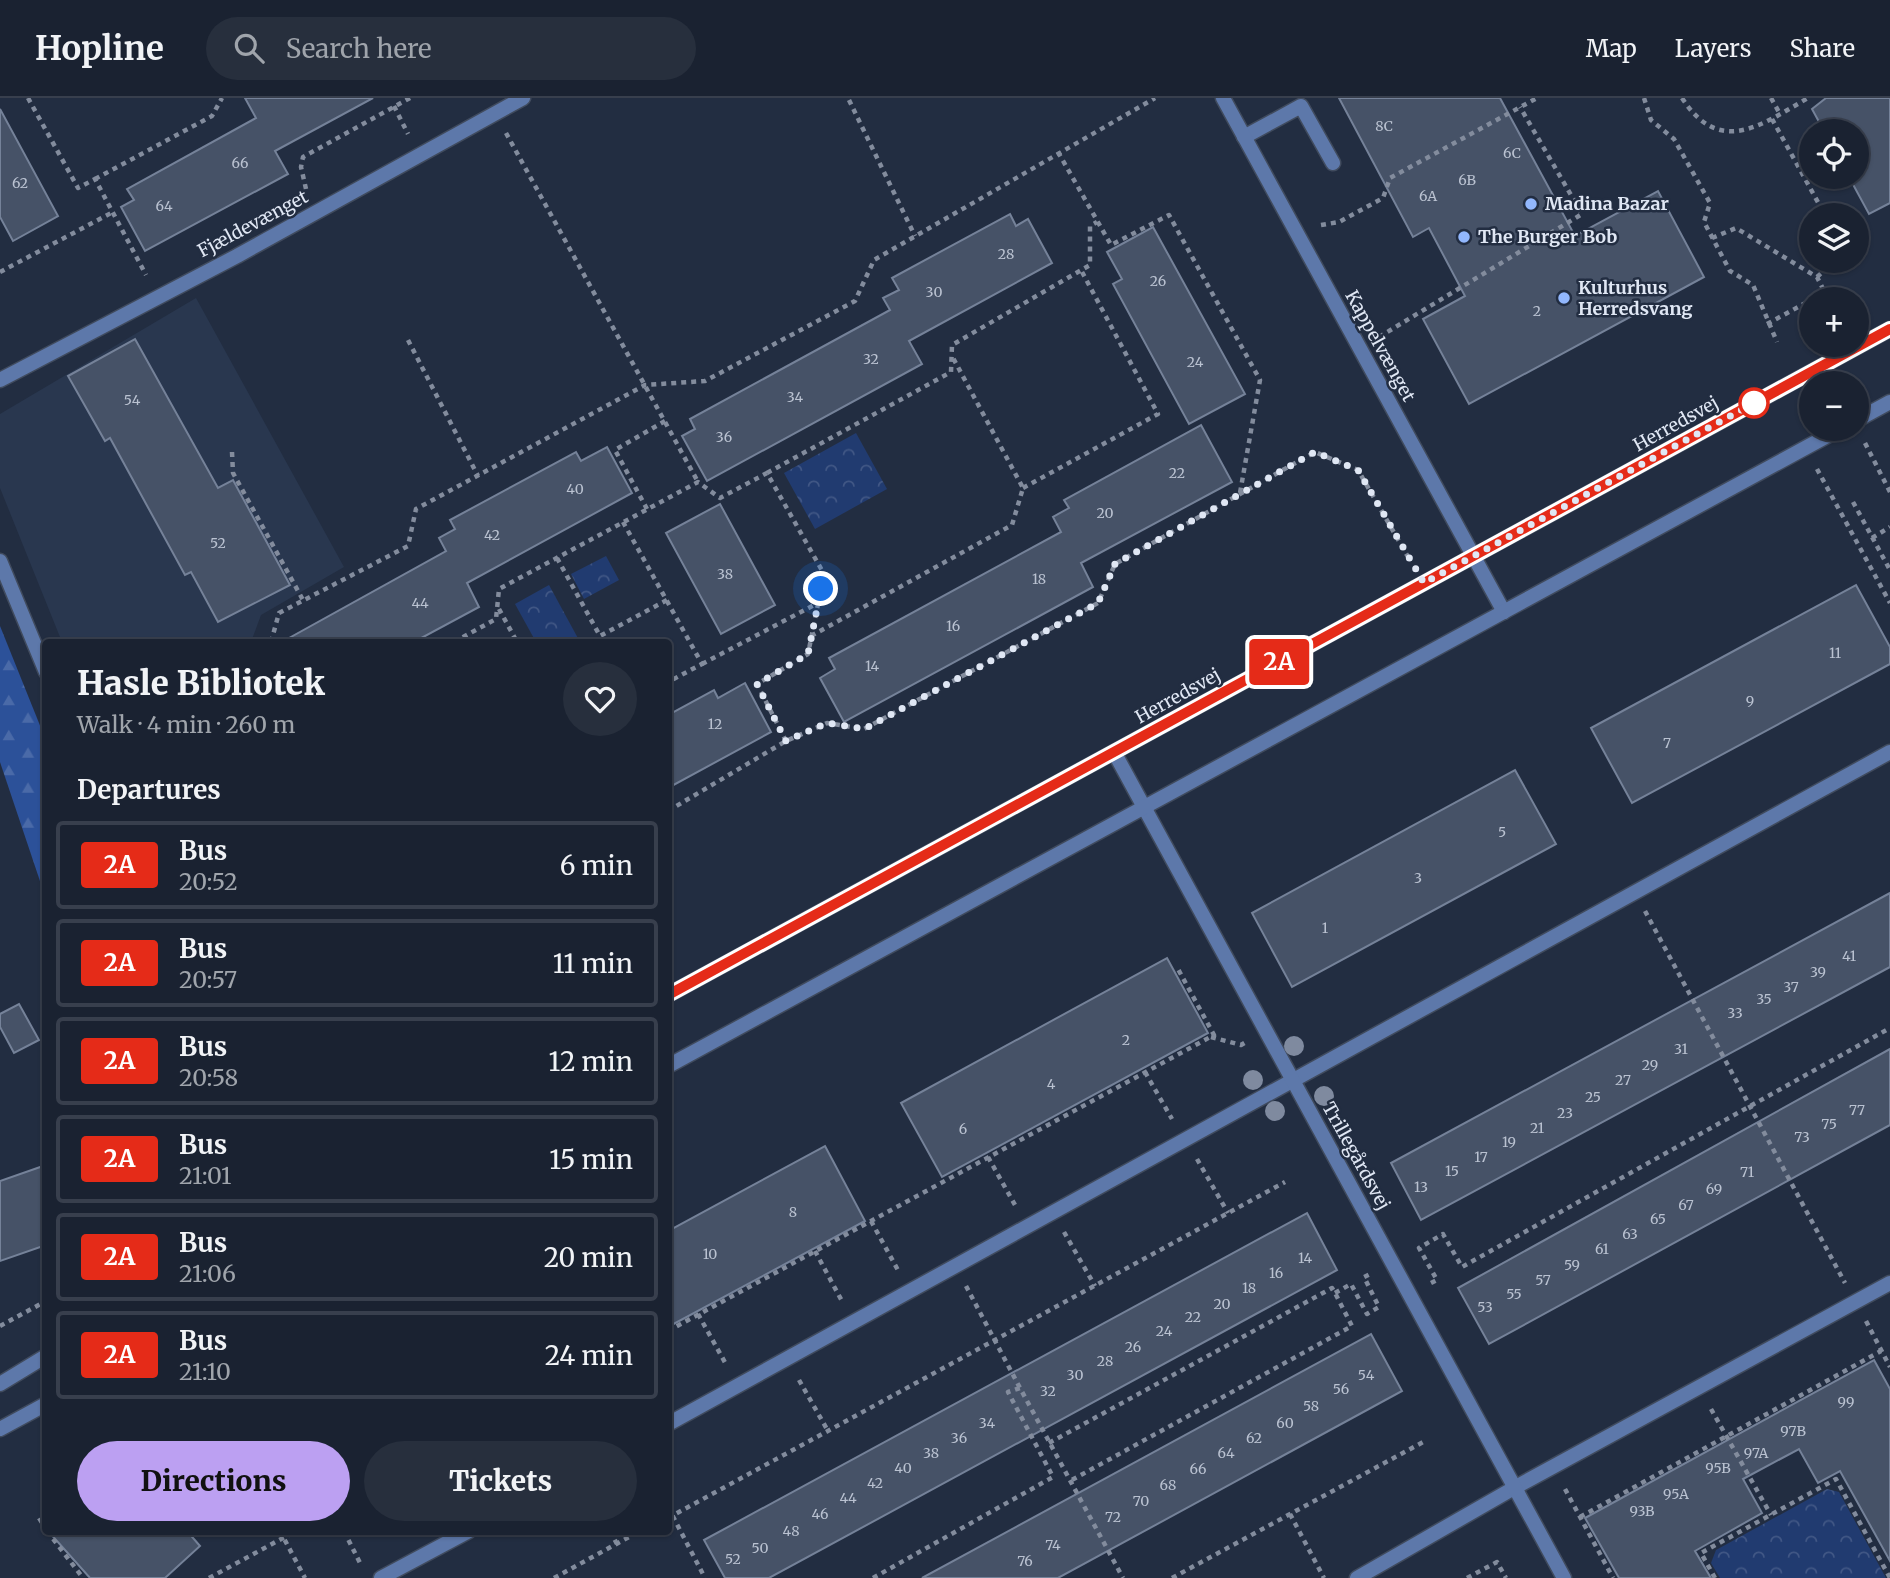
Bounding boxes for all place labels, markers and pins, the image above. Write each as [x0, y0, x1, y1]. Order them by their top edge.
place label: Madina Bazar [1545, 192, 1669, 215]
marker: Madina Bazar [1523, 196, 1539, 212]
place label: The Burger Bob [1478, 225, 1617, 248]
marker: The Burger Bob [1456, 229, 1472, 245]
place label: Kulturhus Herredsvang [1578, 276, 1693, 320]
marker: Kulturhus Herredsvang [1556, 290, 1572, 306]
unlabelled marker [1739, 388, 1769, 418]

